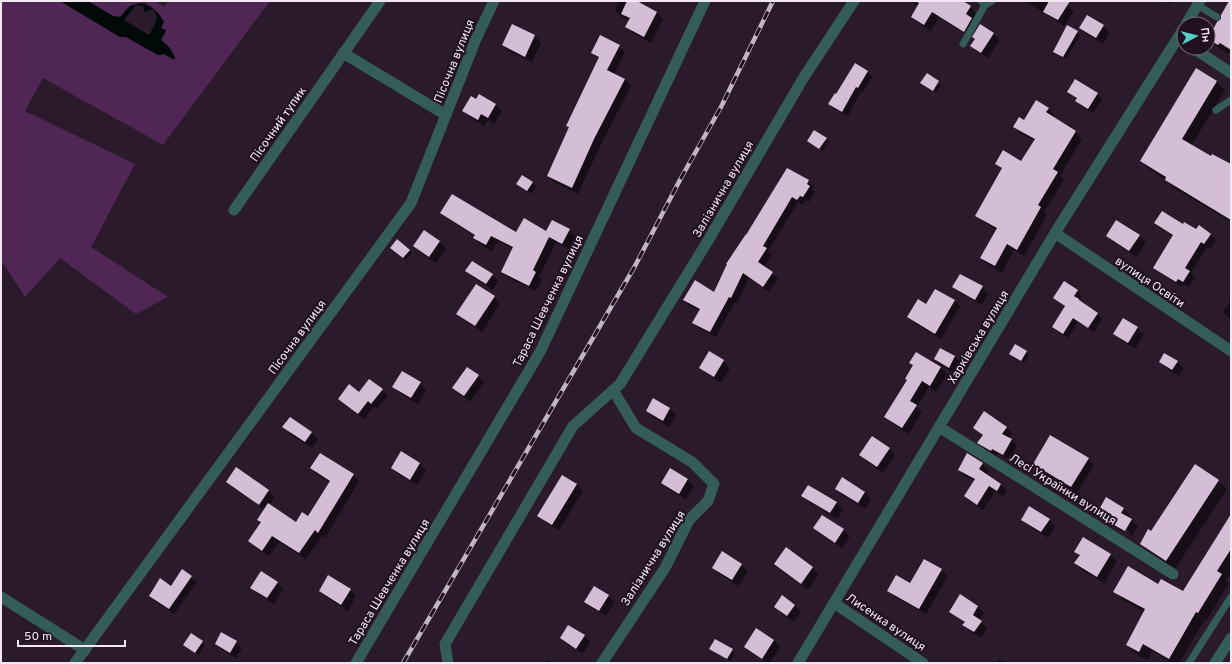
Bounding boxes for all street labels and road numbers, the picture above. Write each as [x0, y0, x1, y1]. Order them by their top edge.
street label: Пісочна вулиця [431, 17, 479, 106]
street label: Пісочний тупик [247, 84, 311, 165]
street label: Залізнична вулиця [690, 138, 758, 241]
street label: Тараса Шевченка вулиця [510, 233, 588, 370]
street label: вулиця Освіти [1111, 254, 1188, 312]
street label: Харківська вулиця [945, 288, 1013, 387]
street label: Пісочна вулиця [265, 297, 330, 378]
street label: Лесі Українки вулиця [1006, 450, 1119, 529]
street label: Залізнична вулиця [618, 508, 690, 609]
street label: Тараса Шевченка вулиця [346, 516, 434, 649]
street label: Лисенка вулиця [842, 590, 929, 656]

